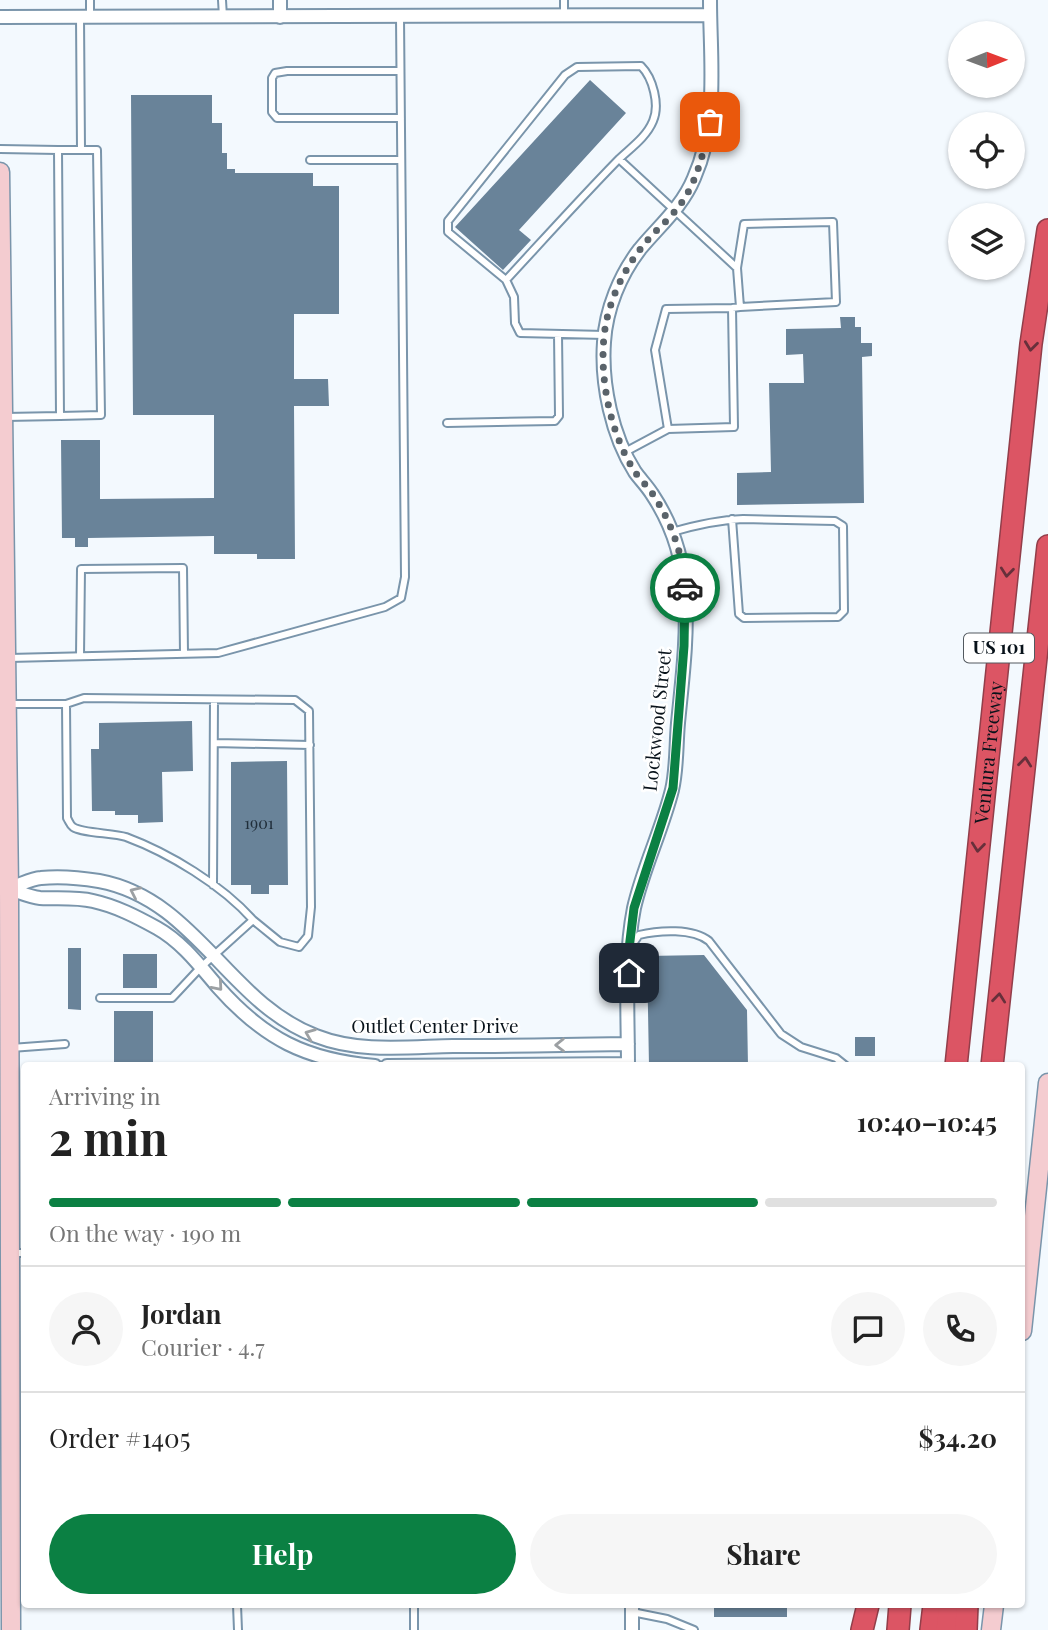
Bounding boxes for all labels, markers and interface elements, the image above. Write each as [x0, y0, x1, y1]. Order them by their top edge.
north arrow [948, 21, 1026, 98]
map controls [948, 21, 1025, 280]
pin [680, 92, 740, 152]
icon: bag [691, 103, 729, 141]
button: locate [948, 112, 1025, 189]
button: layers [948, 203, 1025, 280]
one-way arrow [1023, 340, 1038, 352]
courier [650, 553, 720, 623]
one-way arrow [1000, 567, 1015, 578]
icon: car [666, 569, 704, 607]
road number: US 101 [964, 634, 1034, 662]
street label: Lockwood Street [636, 647, 676, 793]
street label: Ventura Freeway [967, 679, 1008, 826]
one-way arrow [1017, 756, 1032, 768]
house number: 1901 [244, 812, 274, 833]
one-way arrow [971, 841, 986, 853]
one-way arrow [130, 886, 142, 900]
pin [599, 943, 659, 1003]
icon: home [610, 954, 648, 992]
one-way arrow [209, 978, 222, 991]
one-way arrow [992, 992, 1007, 1004]
street label: Outlet Center Drive [351, 1012, 519, 1038]
one-way arrow [305, 1028, 317, 1042]
one-way arrow [554, 1037, 565, 1053]
text: Arriving in [49, 1080, 161, 1111]
text: 10:40–10:45 [857, 1104, 997, 1139]
text: 2 min [49, 1106, 168, 1168]
text: On the way · 190 m [49, 1217, 241, 1248]
button: person [49, 1292, 123, 1366]
button: chat [831, 1292, 905, 1366]
button: phone [923, 1292, 997, 1366]
text: Jordan [141, 1296, 221, 1331]
text: Courier · 4.7 [141, 1331, 265, 1362]
text: Order #1405 [49, 1420, 191, 1455]
text: $34.20 [918, 1420, 997, 1455]
button: Help [49, 1514, 516, 1594]
button: Share [530, 1514, 997, 1594]

